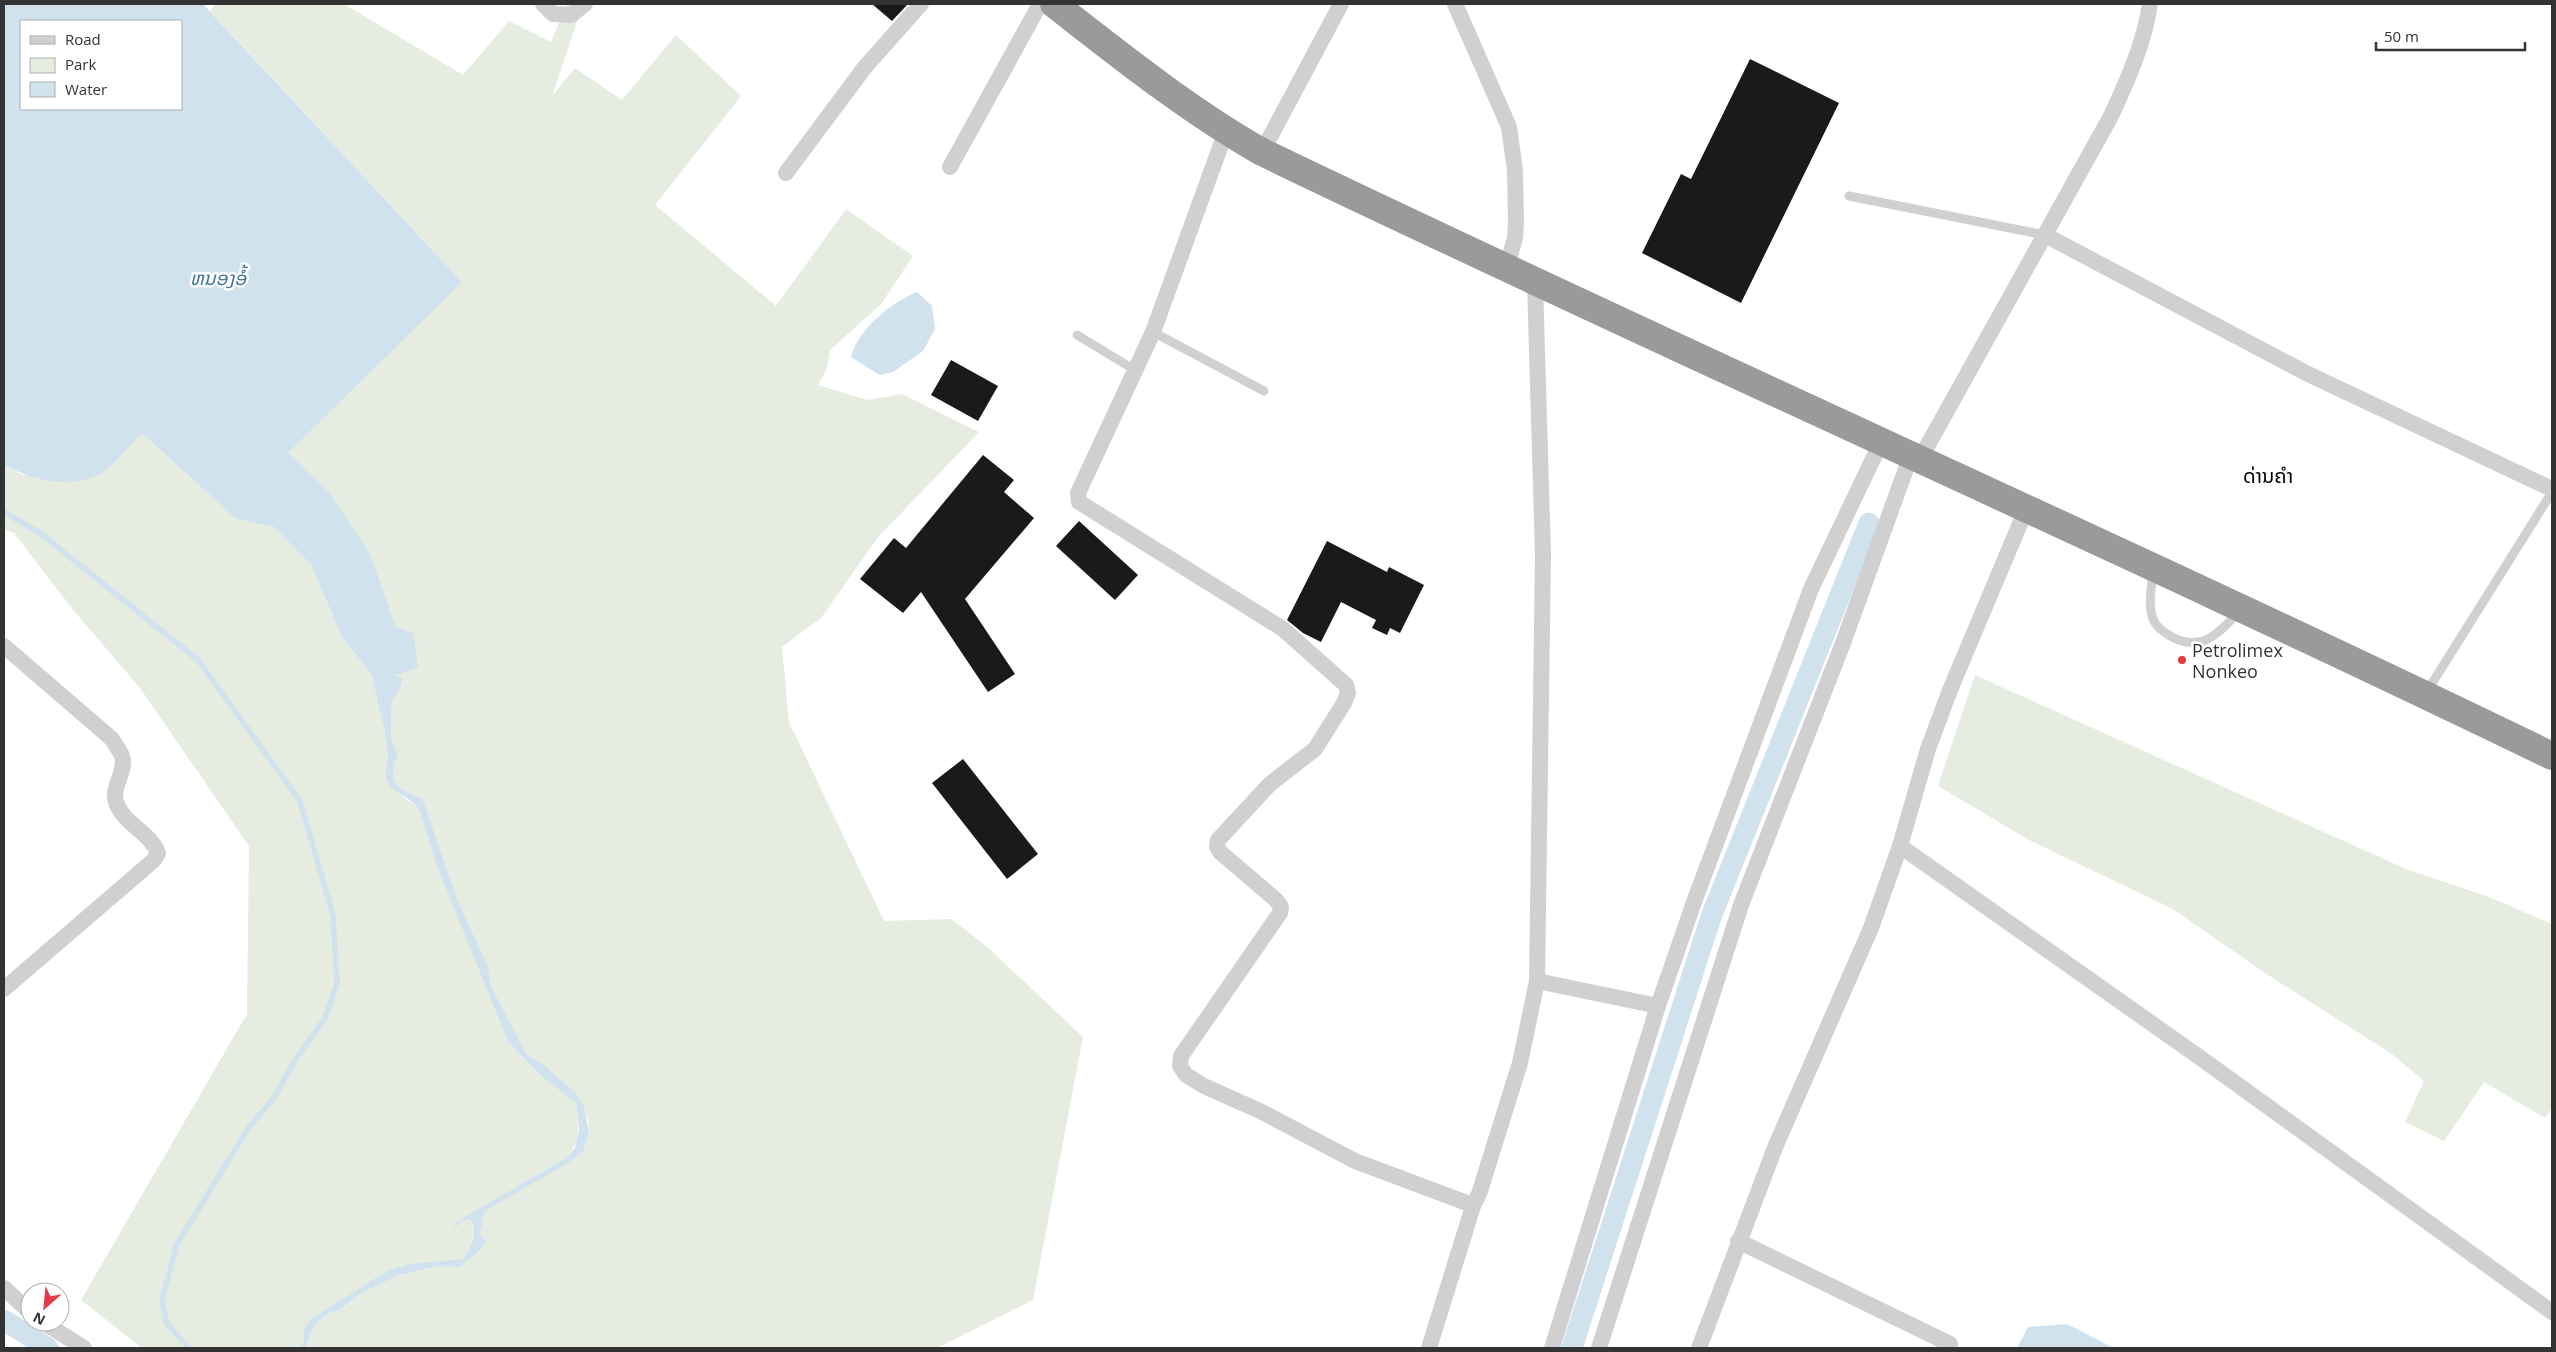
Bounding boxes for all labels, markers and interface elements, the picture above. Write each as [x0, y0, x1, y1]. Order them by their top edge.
legend [20, 20, 182, 110]
scale bar [2376, 20, 2525, 52]
text: 50 m [2384, 26, 2419, 46]
text: Road [65, 29, 101, 49]
text: Park [65, 54, 96, 74]
text: Water [65, 79, 107, 99]
water label: ຫນອງອໍ້ [190, 264, 248, 291]
district label: ດ່ານຄໍາ [2243, 462, 2293, 489]
place label: Petrolimex Nonkeo [2192, 638, 2283, 683]
marker: Petrolimex Nonkeo [2176, 654, 2188, 666]
north arrow [20, 1282, 70, 1332]
text: N [29, 1308, 48, 1330]

